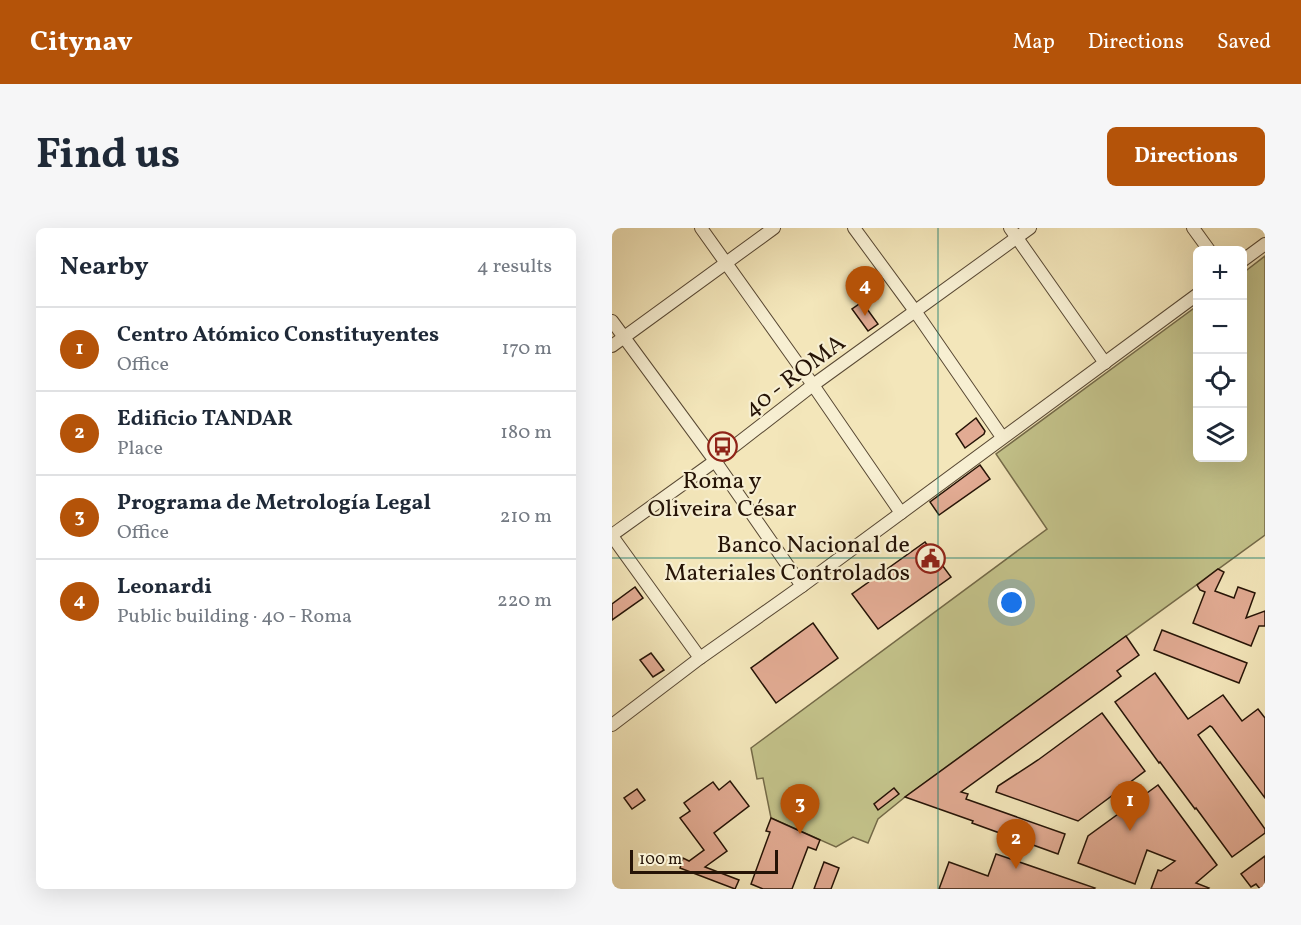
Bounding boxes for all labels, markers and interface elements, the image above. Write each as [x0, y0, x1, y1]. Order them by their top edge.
text: Citynav [30, 23, 133, 62]
text: Map [1013, 28, 1055, 57]
text: Directions [1088, 28, 1184, 57]
text: Saved [1217, 28, 1271, 57]
text: Find us [36, 127, 180, 186]
button: Directions [1107, 127, 1265, 186]
map controls [1193, 246, 1247, 462]
button: + [1193, 246, 1247, 300]
text: Nearby [60, 249, 149, 285]
text: 4 results [477, 253, 552, 281]
pin: 4 [846, 266, 884, 316]
button: − [1193, 300, 1247, 354]
text: Centro Atómico Constituyentes [117, 320, 439, 351]
street label: 40 - ROMA [737, 327, 854, 426]
text: 1 [75, 335, 84, 363]
text: 170 m [502, 335, 552, 363]
text: Office [117, 351, 169, 379]
button: locate [1193, 354, 1247, 408]
text: Edificio TANDAR [117, 404, 293, 435]
button: layers [1193, 408, 1247, 462]
text: 2 [74, 419, 85, 447]
text: 180 m [500, 419, 552, 447]
bus stop icon: Roma y Oliveira César [706, 431, 738, 463]
text: Place [117, 435, 163, 463]
place label: Roma y Oliveira César [647, 465, 797, 527]
text: Programa de Metrología Legal [117, 488, 431, 519]
text: 3 [74, 503, 85, 531]
text: 210 m [500, 503, 552, 531]
text: Office [117, 519, 169, 547]
place label: Banco Nacional de Materiales Controlados [664, 529, 910, 591]
public building icon: Banco Nacional de Materiales Controlados [915, 542, 947, 574]
text: Leonardi [117, 572, 212, 603]
text: 4 [73, 587, 86, 615]
text: 220 m [497, 587, 552, 615]
your location [997, 588, 1026, 617]
text: Public building · 40 - Roma [117, 603, 352, 631]
pin: 1 [1110, 782, 1150, 831]
pin: 3 [780, 784, 819, 834]
pin: 2 [996, 820, 1036, 869]
scale bar [630, 847, 778, 874]
text: 100 m [639, 849, 682, 871]

